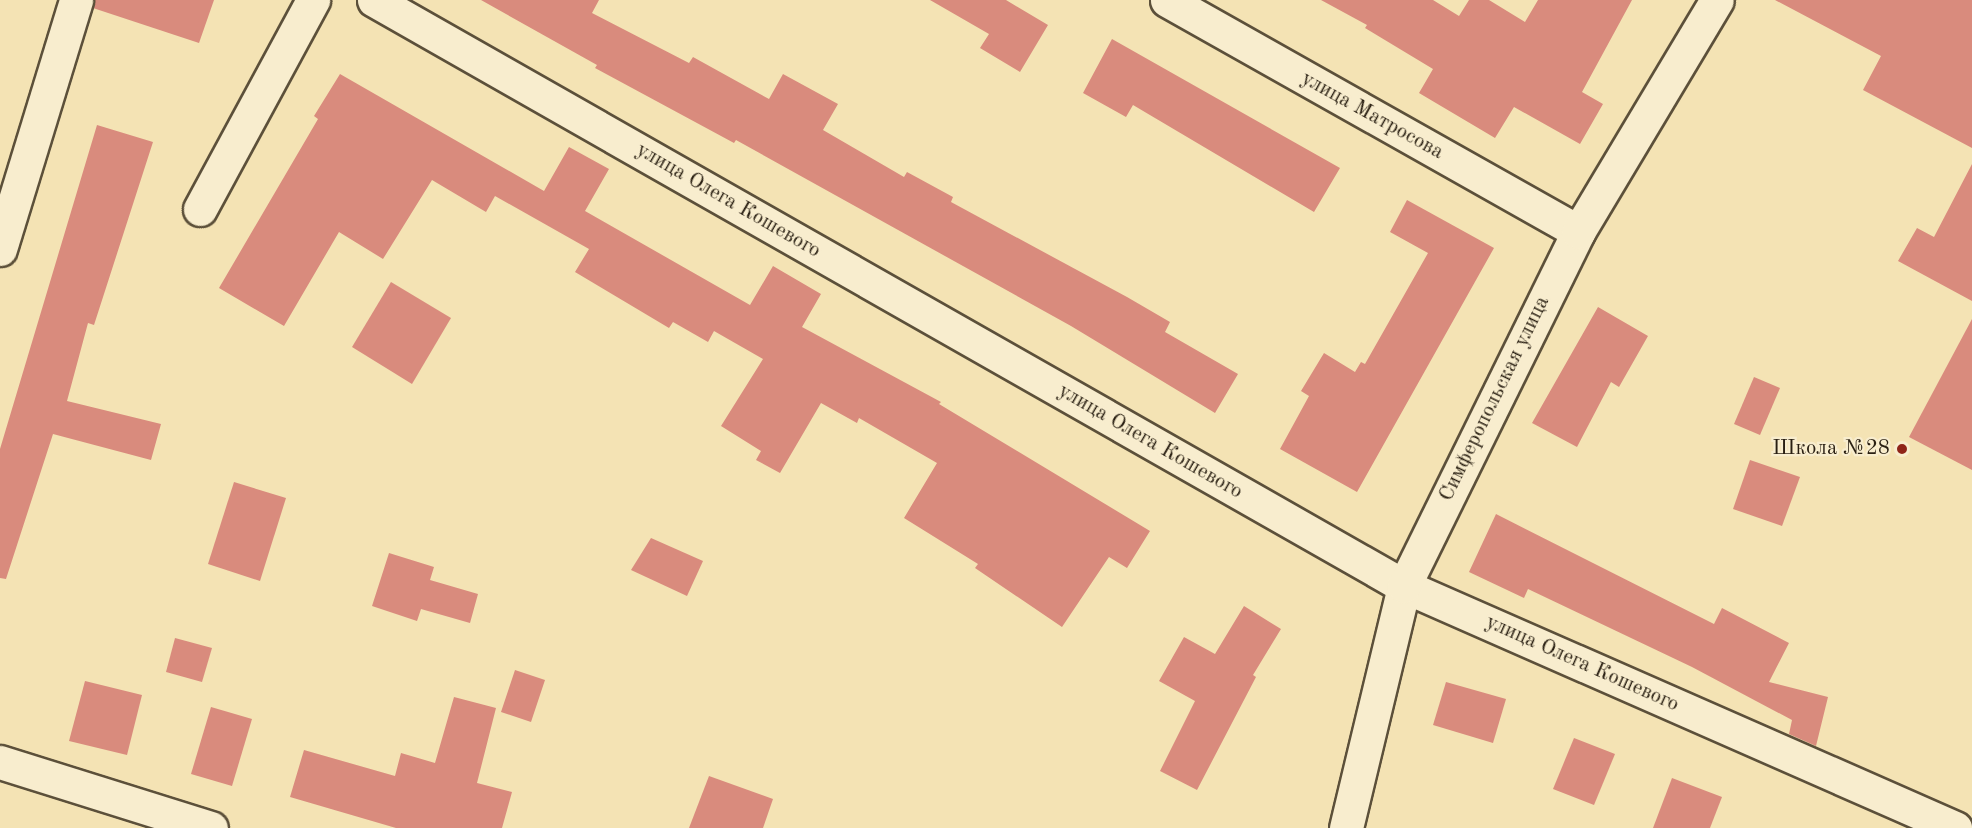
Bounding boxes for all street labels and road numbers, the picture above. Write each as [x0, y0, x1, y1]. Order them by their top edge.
street label: улица Матросова [1296, 66, 1448, 166]
street label: улица Олега Кошевого [631, 138, 825, 264]
street label: Симферопольская улица [1434, 292, 1556, 506]
street label: улица Олега Кошевого [1053, 379, 1247, 505]
street label: улица Олега Кошевого [1481, 610, 1683, 718]

